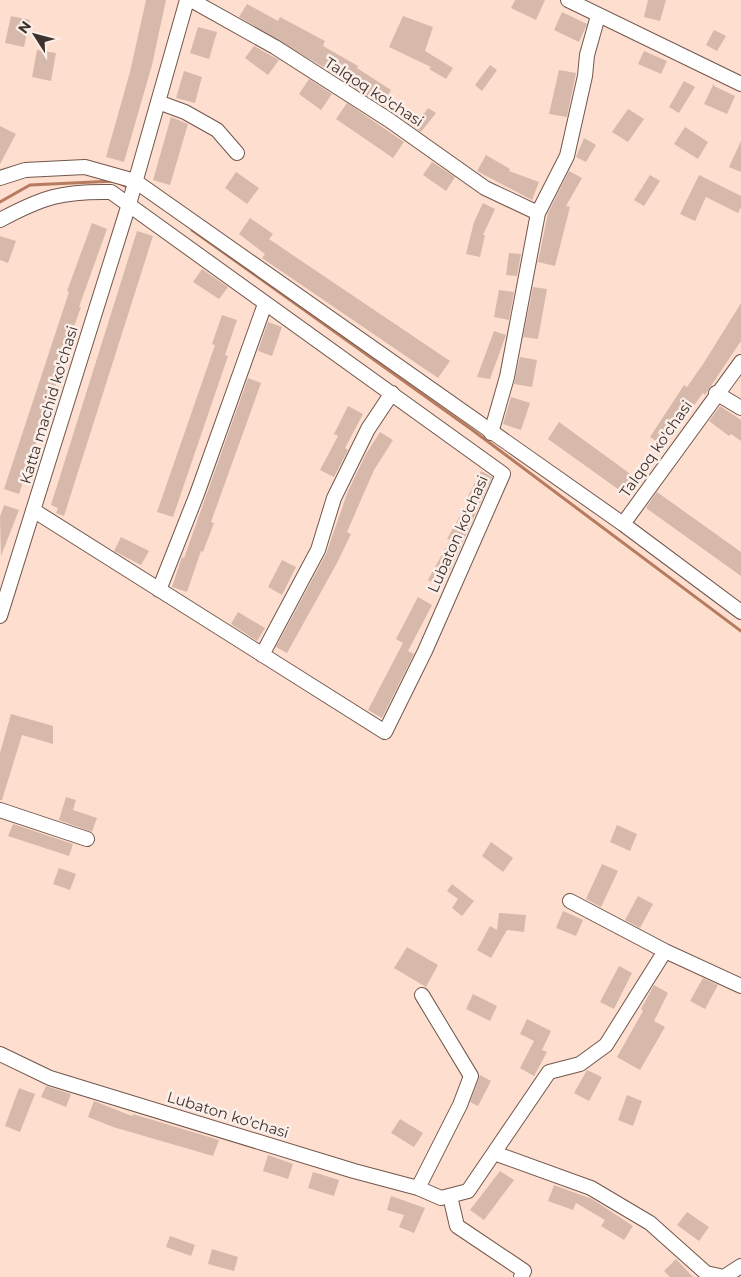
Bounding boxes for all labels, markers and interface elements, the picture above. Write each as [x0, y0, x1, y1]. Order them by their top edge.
north arrow [10, 10, 60, 60]
text: N [14, 17, 35, 37]
street label: Talqoq ko'chasi [321, 53, 427, 131]
street label: Katta machid ko'chasi [15, 323, 82, 486]
street label: Talqoq ko'chasi [615, 397, 696, 501]
street label: Lubaton ko'chasi [423, 472, 492, 595]
street label: Lubaton ko'chasi [165, 1087, 291, 1142]

